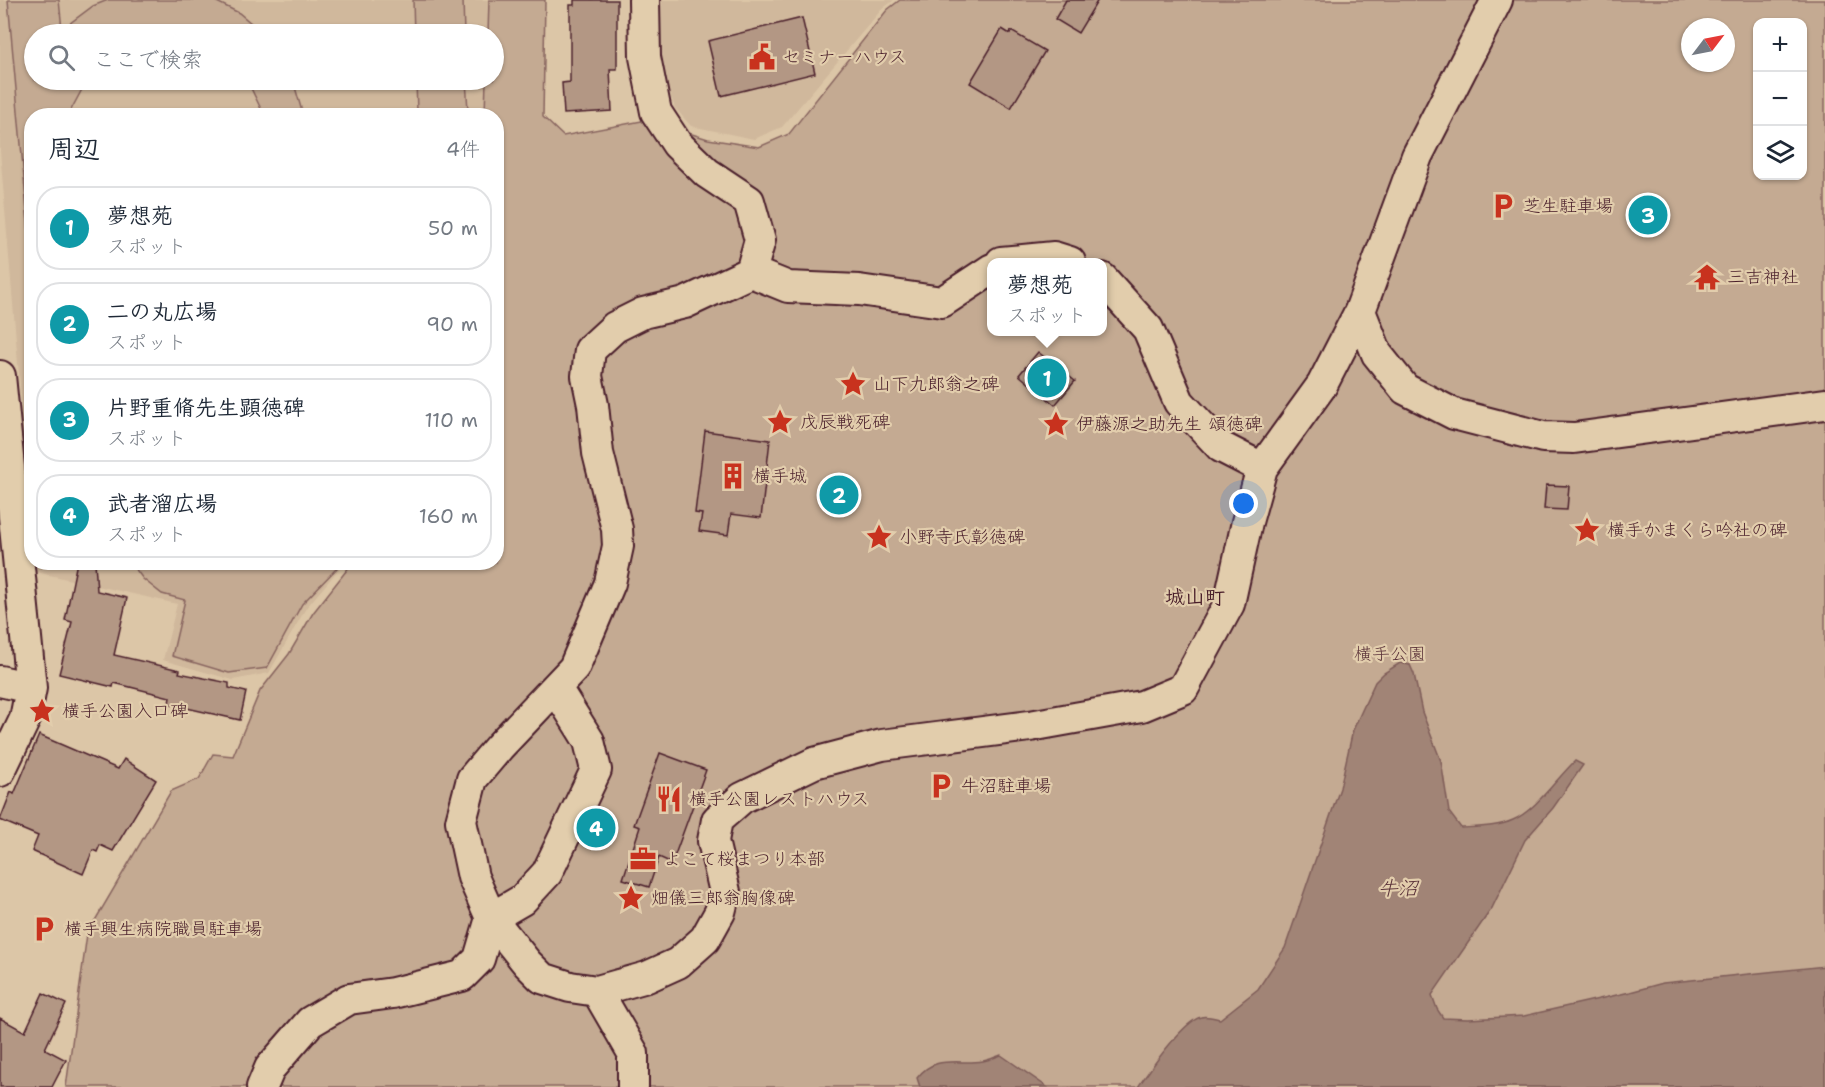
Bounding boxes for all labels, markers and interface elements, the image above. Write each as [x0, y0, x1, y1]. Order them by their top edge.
north arrow [1681, 18, 1735, 72]
map controls [1753, 18, 1807, 180]
button: + [1753, 18, 1807, 72]
search box [24, 24, 504, 90]
icon: search [45, 41, 78, 74]
public building icon: セミナーハウス [747, 42, 777, 72]
text: ここで検索 [93, 45, 203, 74]
place label: セミナーハウス [782, 45, 907, 69]
button: − [1753, 72, 1807, 126]
button: layers [1753, 126, 1807, 180]
text: 周辺 [48, 131, 100, 166]
text: 4件 [446, 136, 480, 162]
parking icon: 芝生駐車場 [1488, 191, 1518, 221]
pin: 3 [1628, 192, 1668, 238]
place label: 芝生駐車場 [1523, 194, 1613, 218]
text: 夢想苑 [107, 201, 173, 230]
text: 1 [65, 215, 74, 241]
text: 50 m [428, 215, 478, 241]
text: スポット [107, 233, 187, 259]
popup [987, 258, 1107, 336]
temple icon: 三吉神社 [1692, 262, 1722, 292]
place label: 三吉神社 [1727, 265, 1799, 289]
text: 夢想苑 [1007, 270, 1073, 299]
text: 二の丸広場 [107, 297, 217, 326]
text: スポット [1007, 302, 1087, 328]
text: 2 [63, 311, 77, 337]
text: 90 m [426, 311, 478, 337]
text: スポット [107, 329, 187, 355]
pin: 1 [1028, 356, 1066, 400]
place icon: 山下九郎翁之碑 [838, 369, 868, 399]
place label: 山下九郎翁之碑 [873, 372, 999, 396]
text: 片野重脩先生顕徳碑 [107, 393, 305, 422]
text: 3 [63, 407, 77, 433]
text: 110 m [424, 407, 478, 433]
place icon: 戊辰戦死碑 [765, 407, 795, 437]
place icon: 伊藤源之助先生 頌徳碑 [1041, 409, 1071, 439]
place label: 戊辰戦死碑 [800, 410, 890, 434]
place label: 伊藤源之助先生 頌徳碑 [1076, 412, 1262, 436]
text: スポット [107, 425, 187, 451]
building icon: 横手城 [718, 461, 748, 491]
place label: 横手城 [753, 464, 807, 488]
pin: 2 [820, 472, 858, 518]
text: 武者溜広場 [107, 489, 217, 518]
your location [1229, 489, 1258, 518]
text: 4 [63, 503, 77, 529]
text: 160 m [419, 503, 478, 529]
place icon: 横手かまくら吟社の碑 [1572, 515, 1602, 545]
place label: 横手かまくら吟社の碑 [1607, 518, 1787, 542]
text: スポット [107, 521, 187, 547]
place icon: 小野寺氏彰徳碑 [864, 522, 894, 552]
place label: 小野寺氏彰徳碑 [899, 525, 1025, 549]
district label: 城山町 [1165, 584, 1225, 610]
park label: 横手公園 [1354, 642, 1426, 666]
place icon: 横手公園入口碑 [27, 696, 57, 726]
place label: 横手公園入口碑 [62, 699, 188, 723]
parking icon: 牛沼駐車場 [926, 771, 956, 801]
place label: 牛沼駐車場 [961, 774, 1051, 798]
restaurant icon: 横手公園レストハウス [654, 784, 684, 814]
place label: 横手公園レストハウス [689, 787, 869, 811]
pin: 4 [576, 806, 616, 850]
office icon: よこて桜まつり本部 [628, 844, 658, 874]
place label: よこて桜まつり本部 [663, 847, 825, 871]
water label: 牛沼 [1378, 875, 1420, 901]
place icon: 畑儀三郎翁胸像碑 [616, 883, 646, 913]
place label: 畑儀三郎翁胸像碑 [651, 886, 795, 910]
parking icon: 横手興生病院職員駐車場 [29, 914, 59, 944]
place label: 横手興生病院職員駐車場 [64, 917, 262, 941]

